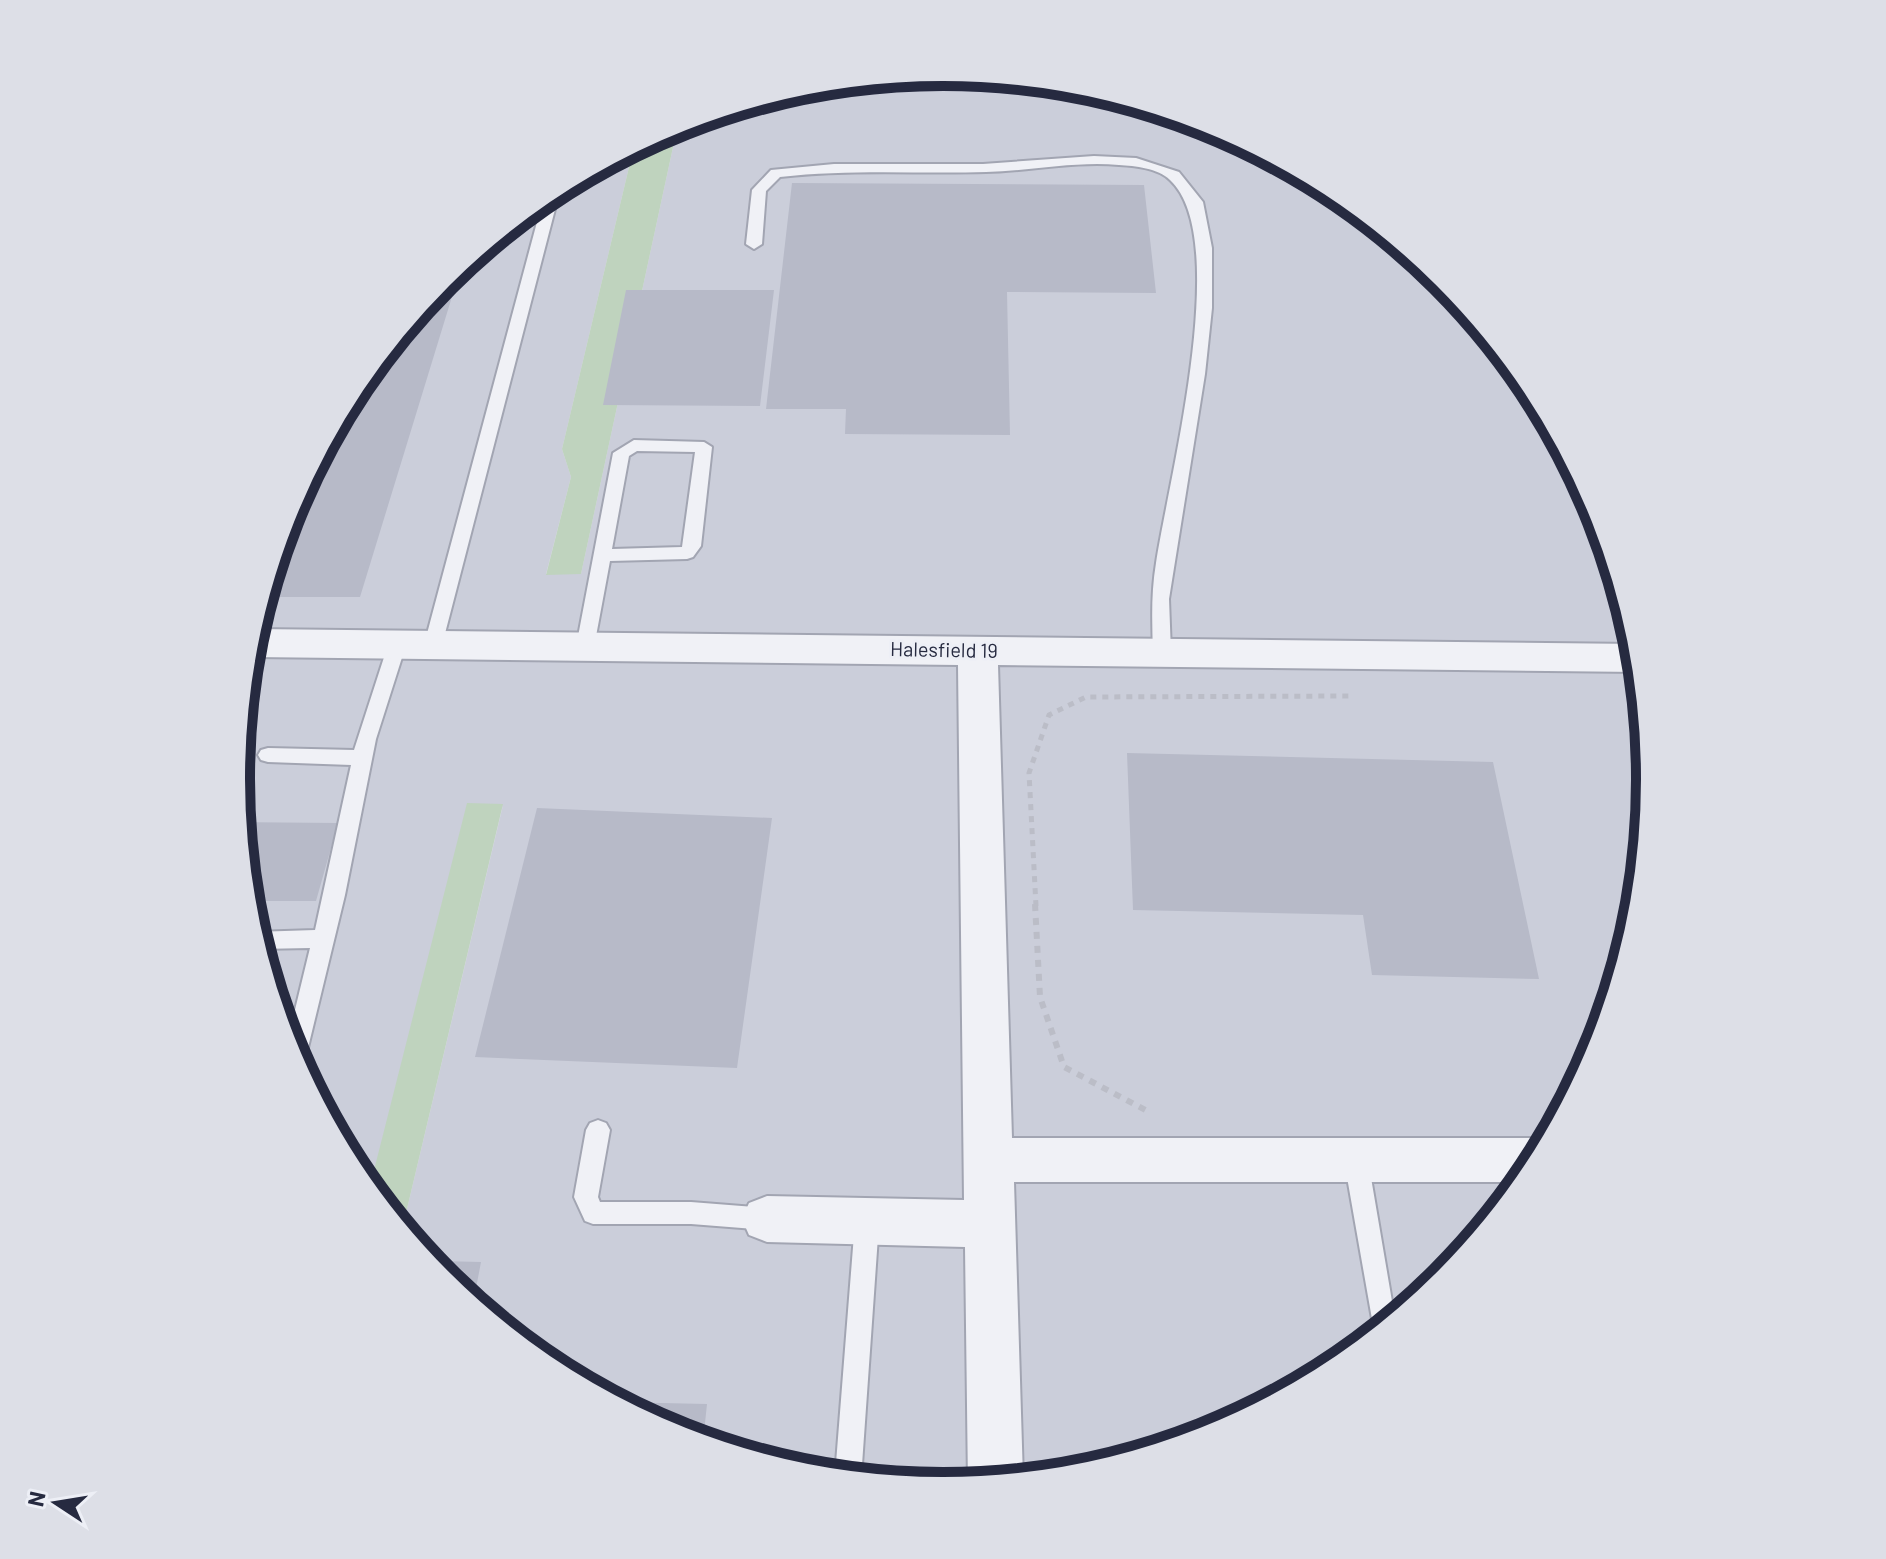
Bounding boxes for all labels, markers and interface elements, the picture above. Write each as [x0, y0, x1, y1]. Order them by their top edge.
street label: Halesfield 19 [890, 636, 998, 662]
north arrow [16, 1463, 96, 1543]
text: N [21, 1489, 50, 1508]

